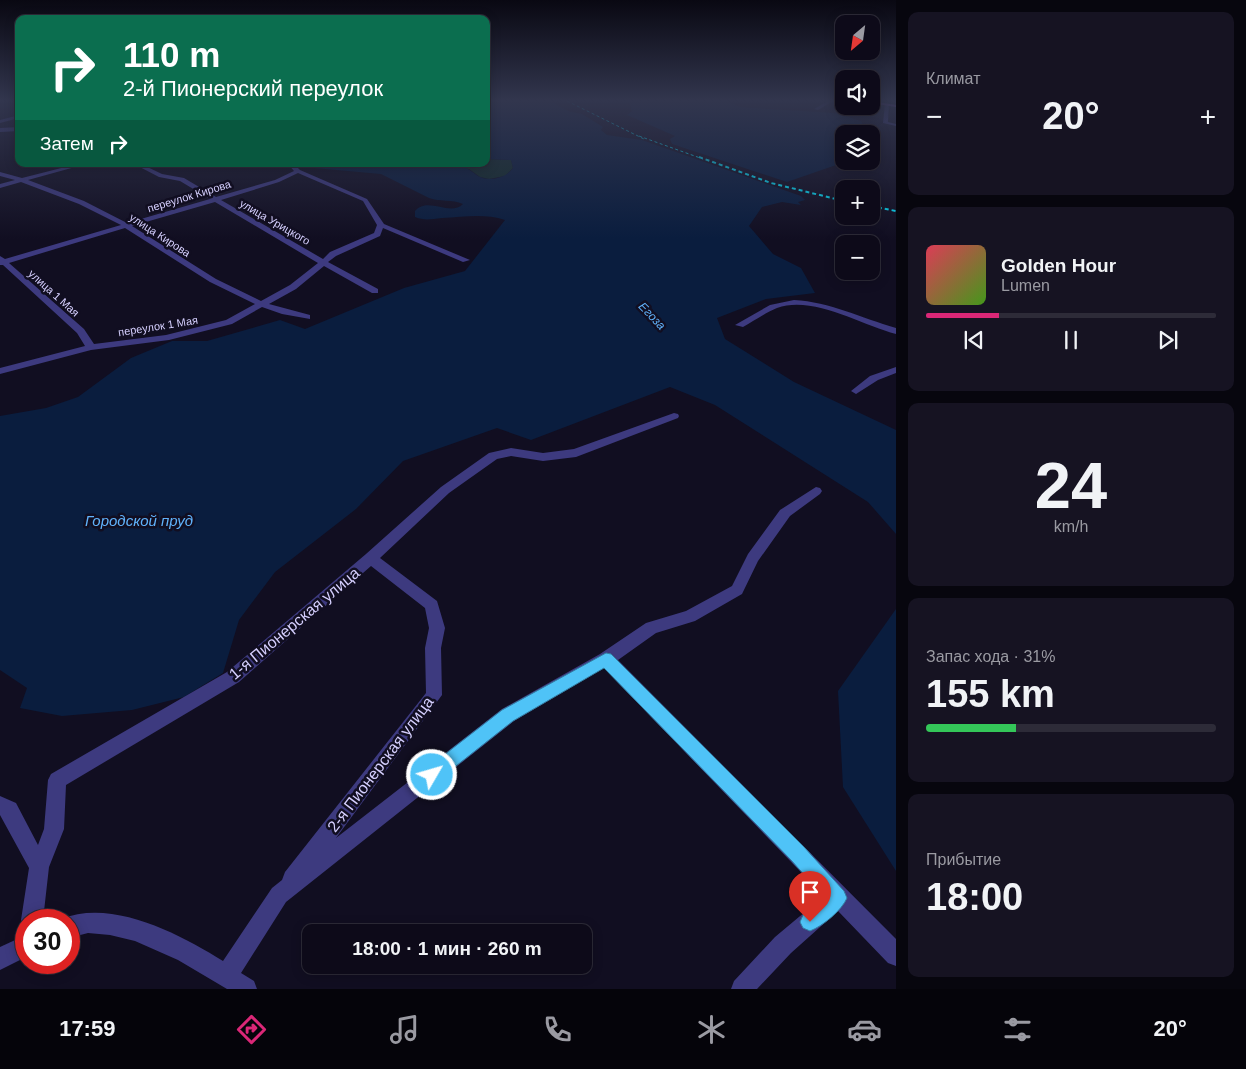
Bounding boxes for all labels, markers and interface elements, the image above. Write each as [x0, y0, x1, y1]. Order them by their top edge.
north arrow [835, 15, 880, 60]
map controls [835, 15, 880, 280]
icon: right [40, 35, 105, 100]
text: 110 m [123, 35, 220, 74]
button: sound [835, 70, 880, 115]
text: Климат [926, 70, 980, 87]
text: 2-й Пионерский переулок [123, 76, 383, 101]
text: 20° [1042, 95, 1100, 137]
text: − [926, 101, 942, 132]
text: + [1200, 101, 1216, 132]
button: layers [835, 125, 880, 170]
icon: right [104, 130, 132, 158]
text: Затем [40, 133, 94, 154]
street label: переулок Кирова [146, 177, 233, 214]
button: + [835, 180, 880, 225]
street label: улица Урицкого [238, 197, 312, 247]
street label: улица Кирова [127, 211, 193, 260]
button: − [835, 235, 880, 280]
text: Golden Hour [1001, 255, 1116, 276]
street label: улица 1 Мая [26, 267, 82, 319]
text: Lumen [1001, 277, 1050, 294]
water label: Егоза [636, 299, 669, 333]
street label: переулок 1 Мая [117, 314, 199, 338]
icon: previous [960, 326, 988, 354]
icon: pause [1057, 326, 1085, 354]
icon: next [1154, 326, 1182, 354]
text: 24 [1035, 449, 1107, 522]
water label: Городской пруд [85, 512, 193, 529]
text: km/h [1054, 518, 1088, 535]
street label: 1-я Пионерская улица [226, 564, 363, 683]
text: Запас хода · 31% [926, 648, 1055, 665]
text: 155 km [926, 673, 1055, 715]
street label: 2-я Пионерская улица [324, 693, 437, 835]
position arrow [405, 748, 457, 800]
text: Прибытие [926, 851, 1001, 868]
pin [789, 871, 831, 922]
text: 18:00 [926, 876, 1023, 918]
icon: arrive [796, 878, 824, 906]
speed limit sign: 30 [15, 909, 80, 974]
text: 18:00 · 1 мин · 260 m [352, 938, 542, 959]
icon: directions [234, 1012, 269, 1047]
icon: music [387, 1012, 422, 1047]
icon: phone [540, 1012, 575, 1047]
icon: climate [694, 1012, 729, 1047]
icon: car [847, 1012, 882, 1047]
icon: filters [1000, 1012, 1035, 1047]
text: 17:59 [59, 1016, 115, 1041]
text: 20° [1154, 1016, 1187, 1041]

